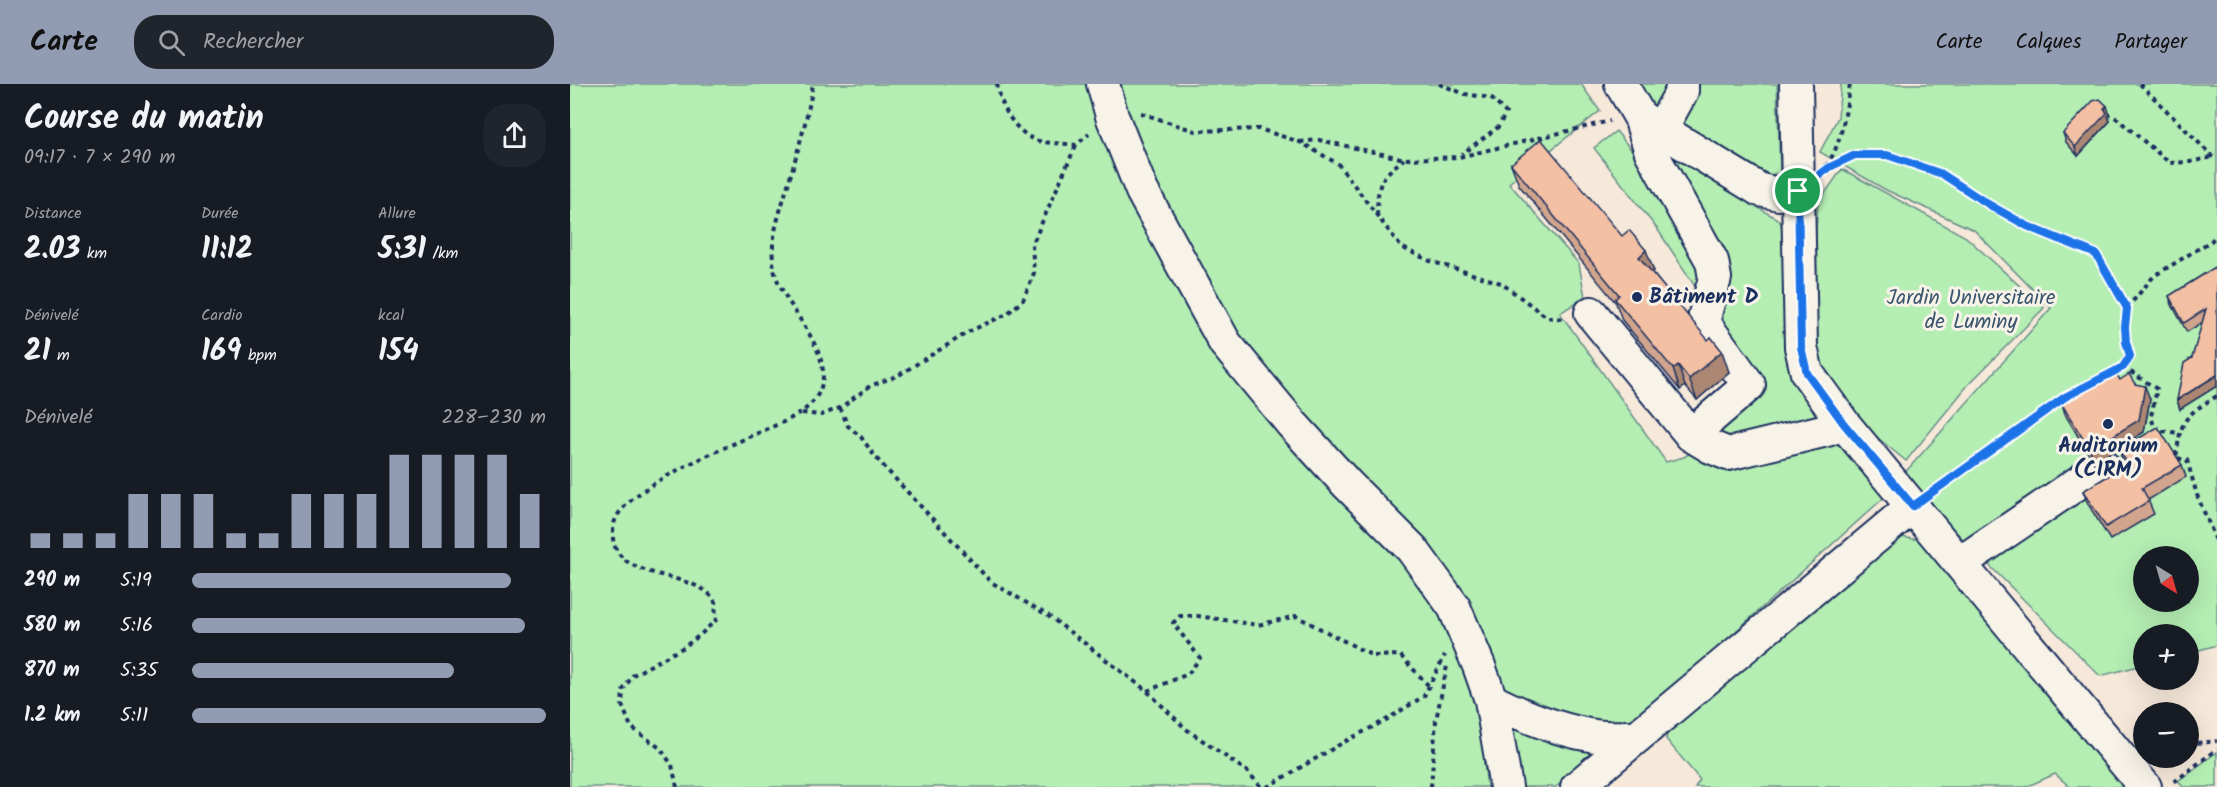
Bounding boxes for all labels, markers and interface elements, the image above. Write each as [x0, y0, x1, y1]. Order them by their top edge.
search box [134, 15, 554, 69]
text: Carte [30, 20, 98, 65]
text: Rechercher [203, 25, 303, 60]
icon: search [155, 26, 188, 59]
text: Carte [1935, 26, 1982, 59]
text: Calques [2015, 26, 2081, 59]
text: Partager [2114, 26, 2187, 59]
text: Course du matin [24, 93, 264, 146]
button: share [483, 104, 546, 167]
text: 09:17 · 7 × 290 m [24, 142, 175, 174]
pin [1772, 165, 1823, 216]
icon: arrive [1781, 174, 1814, 207]
text: Distance [24, 201, 82, 226]
text: Durée [201, 201, 239, 226]
text: Allure [378, 201, 416, 226]
text: 2.03 [24, 226, 80, 274]
text: 11:12 [201, 226, 253, 274]
text: 5:31 [378, 226, 426, 274]
text: km [80, 241, 107, 266]
text: /km [426, 241, 458, 266]
place label: Bâtiment D [1649, 281, 1759, 314]
park label: Jardin Universitaire de Luminy [1886, 282, 2056, 339]
marker: Bâtiment D [1630, 290, 1644, 304]
text: Dénivelé [24, 303, 79, 328]
text: Cardio [201, 303, 242, 328]
text: kcal [378, 303, 404, 328]
text: 21 [24, 328, 51, 376]
text: 169 [201, 328, 242, 376]
text: 154 [378, 328, 419, 376]
text: m [51, 343, 70, 368]
text: bpm [242, 343, 277, 368]
text: Dénivelé [24, 402, 92, 434]
text: 228–230 m [442, 402, 546, 434]
marker: Auditorium (CIRM) [2101, 417, 2115, 431]
place label: Auditorium (CIRM) [2058, 430, 2158, 487]
north arrow [2133, 546, 2199, 612]
map controls [2133, 546, 2199, 768]
text: 290 m [24, 565, 80, 597]
text: 5:19 [120, 565, 152, 597]
text: 580 m [24, 610, 80, 642]
text: 5:16 [120, 610, 153, 642]
button: + [2133, 624, 2199, 690]
text: 870 m [24, 655, 80, 687]
text: 5:35 [120, 655, 158, 687]
text: 1.2 km [24, 700, 80, 732]
text: 5:11 [120, 700, 148, 732]
button: − [2133, 702, 2199, 768]

